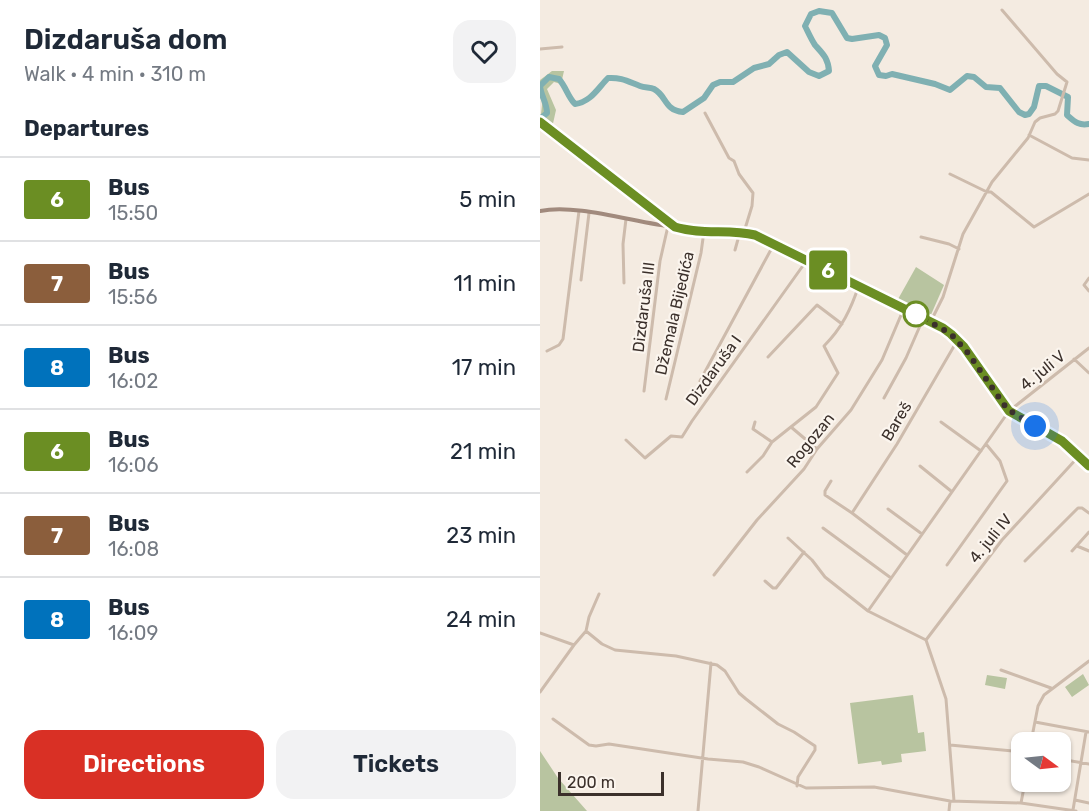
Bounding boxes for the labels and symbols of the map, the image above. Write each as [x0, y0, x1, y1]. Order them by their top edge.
street label: Džemala Bijedića [651, 249, 698, 377]
line badge: 6 [808, 250, 848, 290]
street label: Dizdaruša III [629, 261, 658, 353]
unlabelled marker [903, 301, 929, 327]
street label: Dizdaruša I [682, 331, 745, 409]
street label: 4. juli V [1016, 346, 1069, 394]
street label: Bareš [877, 398, 916, 444]
street label: Rogozan [783, 409, 838, 472]
your location [1020, 411, 1050, 441]
street label: 4. juli IV [965, 510, 1016, 567]
north arrow [1011, 732, 1071, 792]
scale bar [558, 769, 664, 796]

